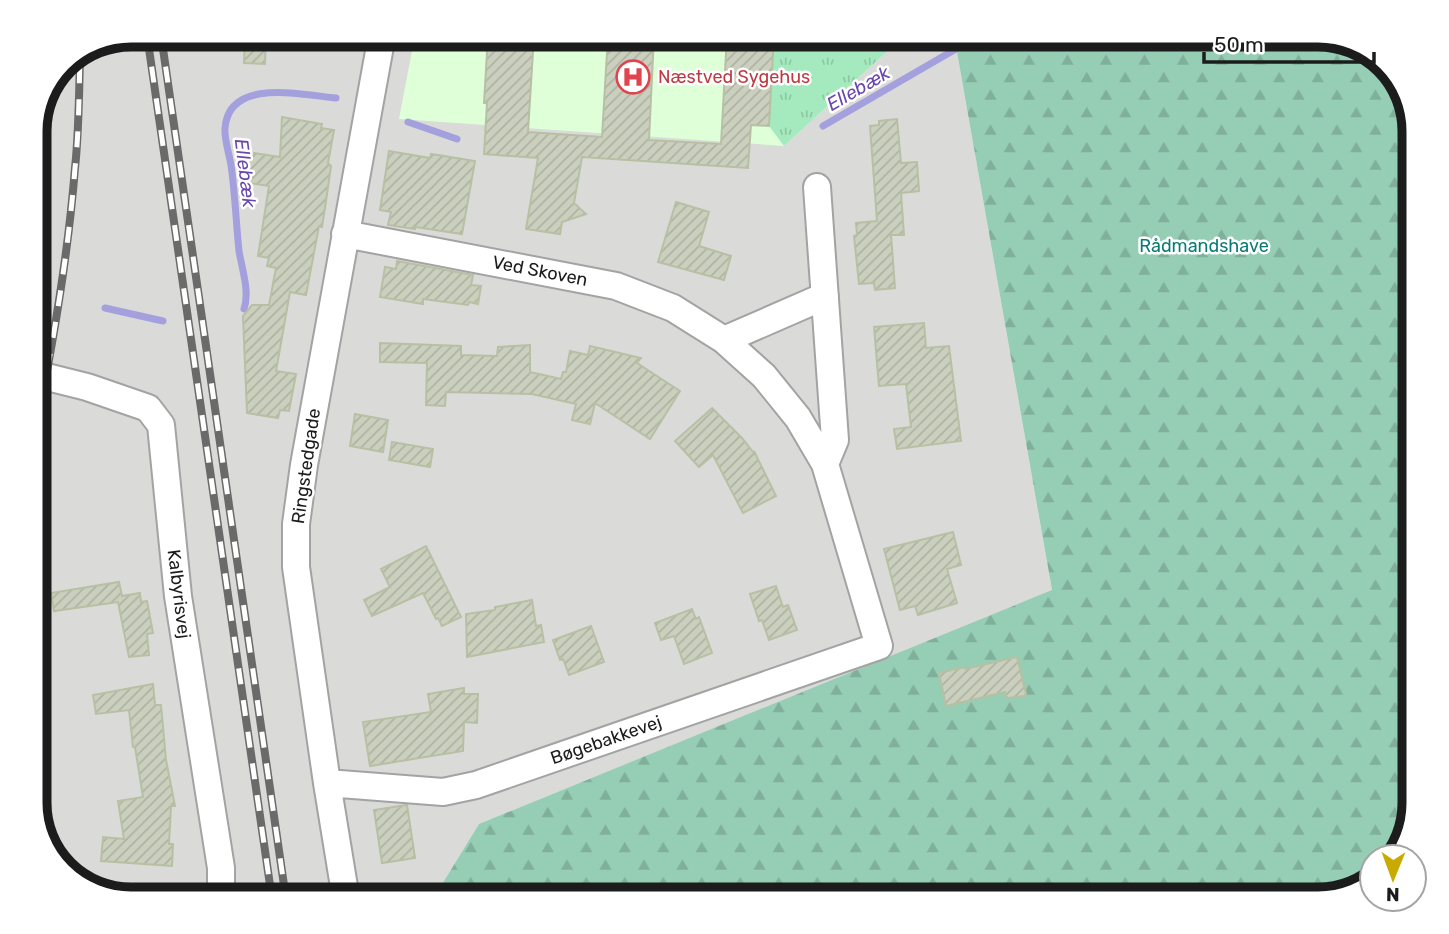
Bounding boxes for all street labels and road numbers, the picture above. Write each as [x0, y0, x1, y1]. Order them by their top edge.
street label: Ved Skoven [490, 251, 590, 291]
street label: Ringstedgade [287, 407, 325, 525]
street label: Kalbyrisvej [163, 548, 195, 640]
street label: Bøgebakkevej [548, 711, 664, 769]

